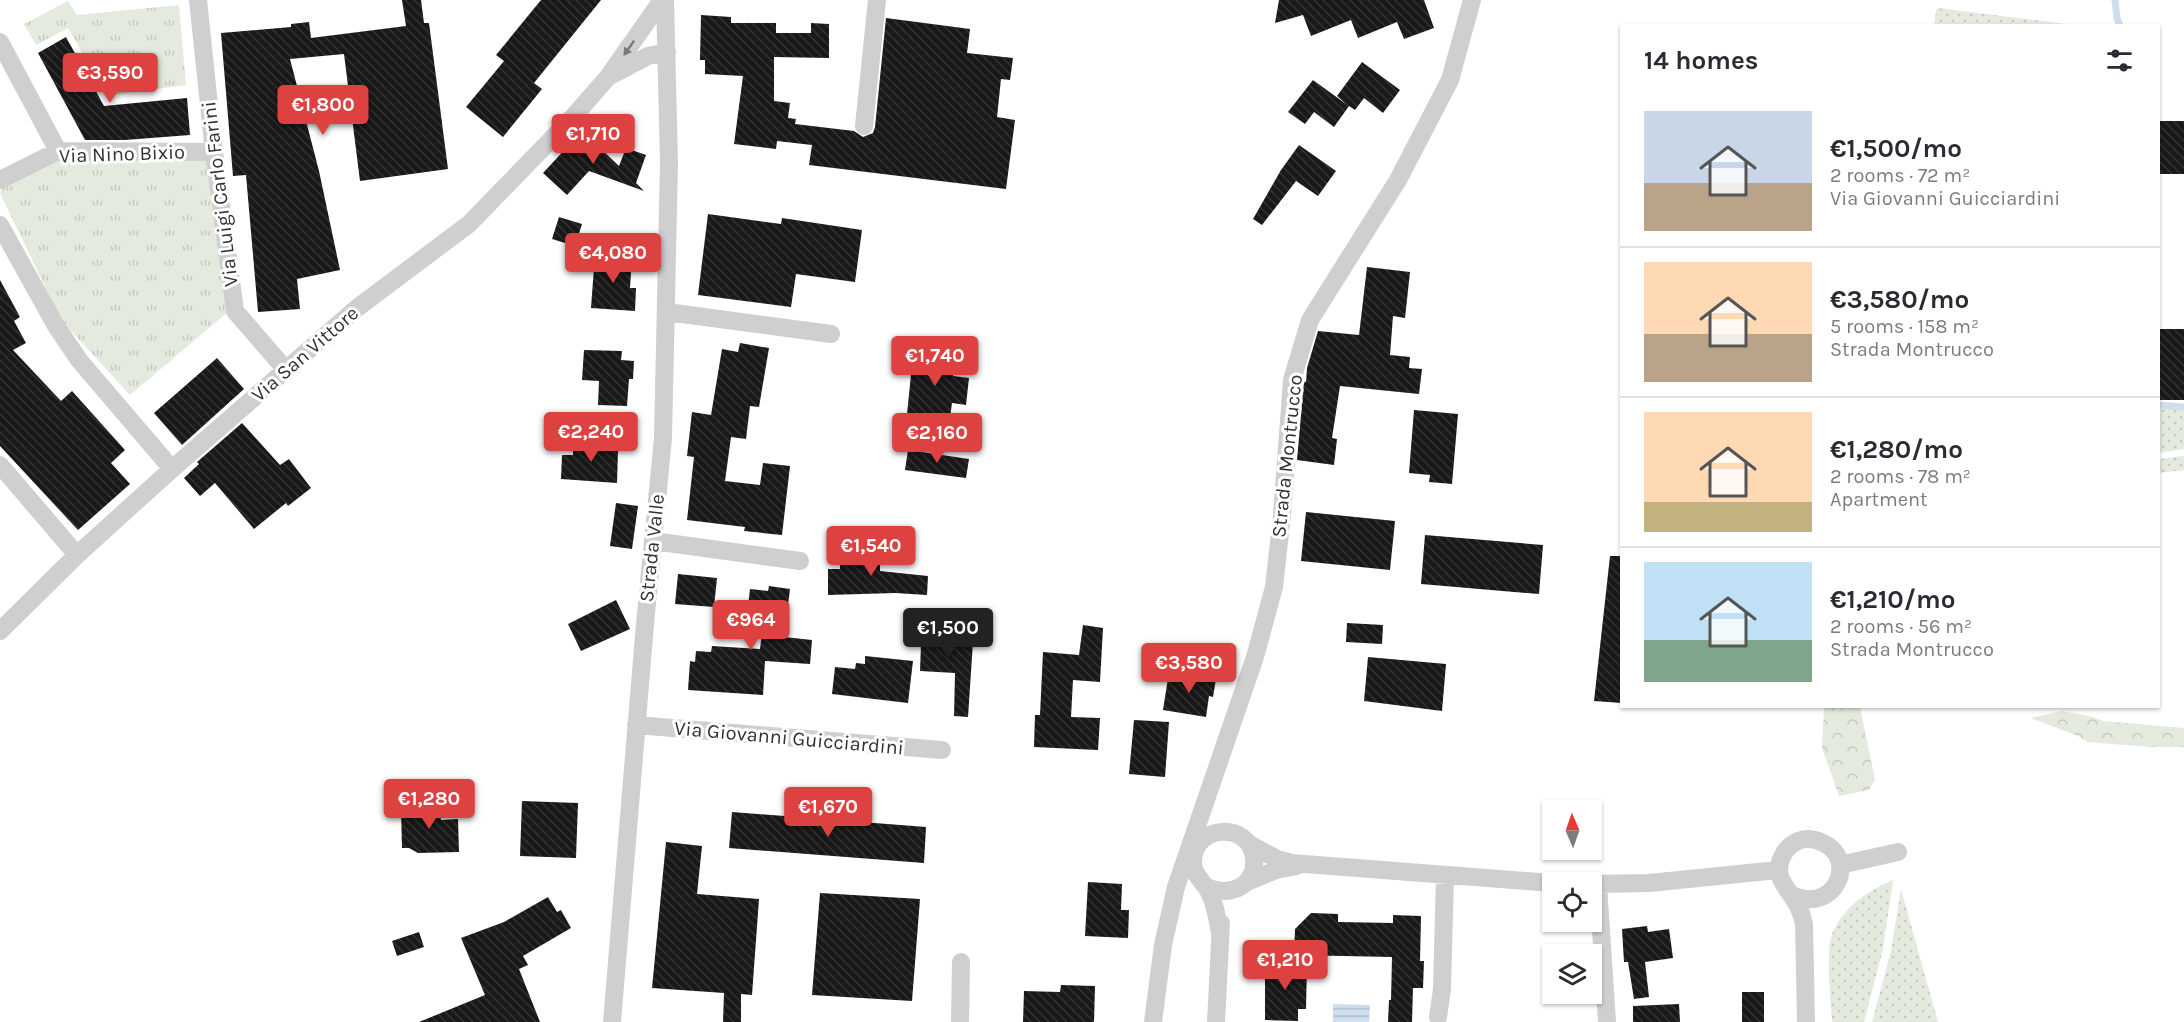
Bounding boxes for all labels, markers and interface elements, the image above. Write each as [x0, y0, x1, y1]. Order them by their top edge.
one-way arrow [623, 40, 635, 55]
icon: filters [2103, 44, 2136, 77]
text: 14 homes [1644, 45, 1758, 76]
pin: €3,590 [61, 53, 159, 104]
text: €3,590 [77, 61, 143, 84]
pin: €1,800 [274, 85, 372, 136]
text: €1,800 [291, 93, 355, 116]
street label: Via Luigi Carlo Farini [197, 100, 243, 288]
pin: €1,710 [544, 114, 642, 165]
text: €1,710 [566, 122, 620, 145]
text: €1,500/mo [1830, 133, 1962, 164]
icon: home [1692, 135, 1764, 207]
street label: Via Nino Bixio [59, 140, 185, 168]
text: 2 rooms · 72 m² [1830, 164, 1970, 187]
text: Via Giovanni Guicciardini [1830, 187, 2060, 210]
pin: €4,080 [564, 233, 662, 284]
text: €4,080 [579, 241, 647, 264]
text: €3,580/mo [1830, 284, 1969, 315]
icon: home [1692, 286, 1764, 358]
street label: Via San Vittore [247, 302, 363, 406]
text: 5 rooms · 158 m² [1830, 315, 1979, 338]
pin: €1,740 [886, 336, 984, 387]
text: Strada Montrucco [1830, 338, 1994, 361]
text: €1,740 [905, 344, 965, 367]
street label: Strada Montrucco [1267, 373, 1307, 539]
pin: €2,240 [542, 412, 640, 463]
pin: €2,160 [888, 413, 986, 464]
text: €2,240 [558, 420, 624, 443]
text: €2,160 [906, 421, 968, 444]
text: €1,280/mo [1830, 434, 1963, 465]
icon: home [1692, 436, 1764, 508]
text: 2 rooms · 78 m² [1830, 465, 1971, 488]
text: Apartment [1830, 488, 1928, 511]
street label: Strada Valle [635, 493, 669, 603]
pin: €1,540 [822, 526, 920, 577]
text: €1,540 [840, 534, 902, 557]
text: €1,210/mo [1830, 584, 1955, 615]
icon: home [1692, 586, 1764, 658]
pin: €964 [715, 600, 787, 651]
text: €964 [727, 608, 775, 631]
pin: €1,500 [899, 608, 997, 659]
text: 2 rooms · 56 m² [1830, 615, 1972, 638]
text: €1,500 [917, 616, 979, 639]
text: Strada Montrucco [1830, 638, 1994, 661]
pin: €3,580 [1140, 643, 1238, 694]
text: €3,580 [1155, 651, 1223, 674]
street label: Via Giovanni Guicciardini [673, 717, 905, 759]
pin: €1,280 [380, 779, 478, 830]
text: €1,280 [398, 787, 460, 810]
pin: €1,670 [779, 787, 877, 838]
text: €1,670 [798, 795, 858, 818]
north arrow [1542, 800, 1602, 860]
map controls [1542, 800, 1602, 1004]
button: locate [1542, 872, 1602, 932]
pin: €1,210 [1236, 940, 1334, 991]
button: layers [1542, 944, 1602, 1004]
text: €1,210 [1257, 948, 1313, 971]

